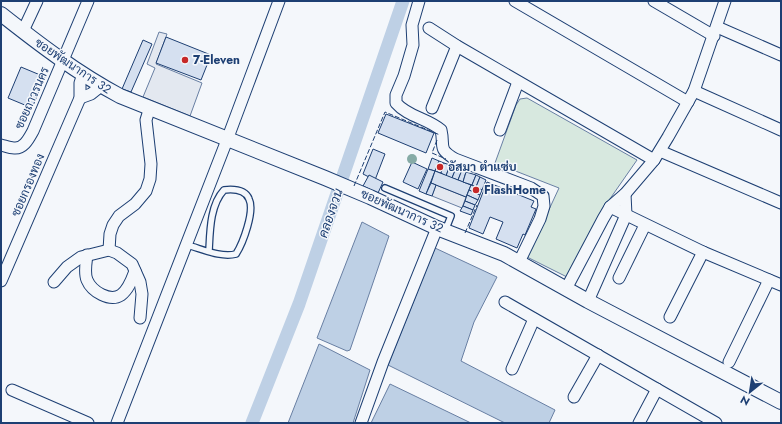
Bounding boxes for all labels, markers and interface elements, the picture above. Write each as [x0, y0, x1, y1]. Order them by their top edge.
street label: ซอยพัฒนาการ 32 [31, 34, 115, 98]
place label: 7-Eleven [193, 51, 240, 69]
marker: 7-Eleven [180, 55, 190, 65]
street label: ซอยถาวรนคร [10, 64, 54, 132]
street label: ซอยกรองทอง [7, 151, 49, 219]
place label: อัสมา ตำแซ่บ [448, 158, 517, 176]
marker: อัสมา ตำแซ่บ [435, 162, 445, 172]
place label: FlashHome [484, 181, 546, 199]
water label: คลองจวน [313, 185, 348, 240]
street label: ซอยพัฒนาการ 32 [358, 185, 446, 237]
marker: FlashHome [471, 185, 481, 195]
north arrow [730, 372, 770, 412]
text: N [737, 392, 753, 410]

